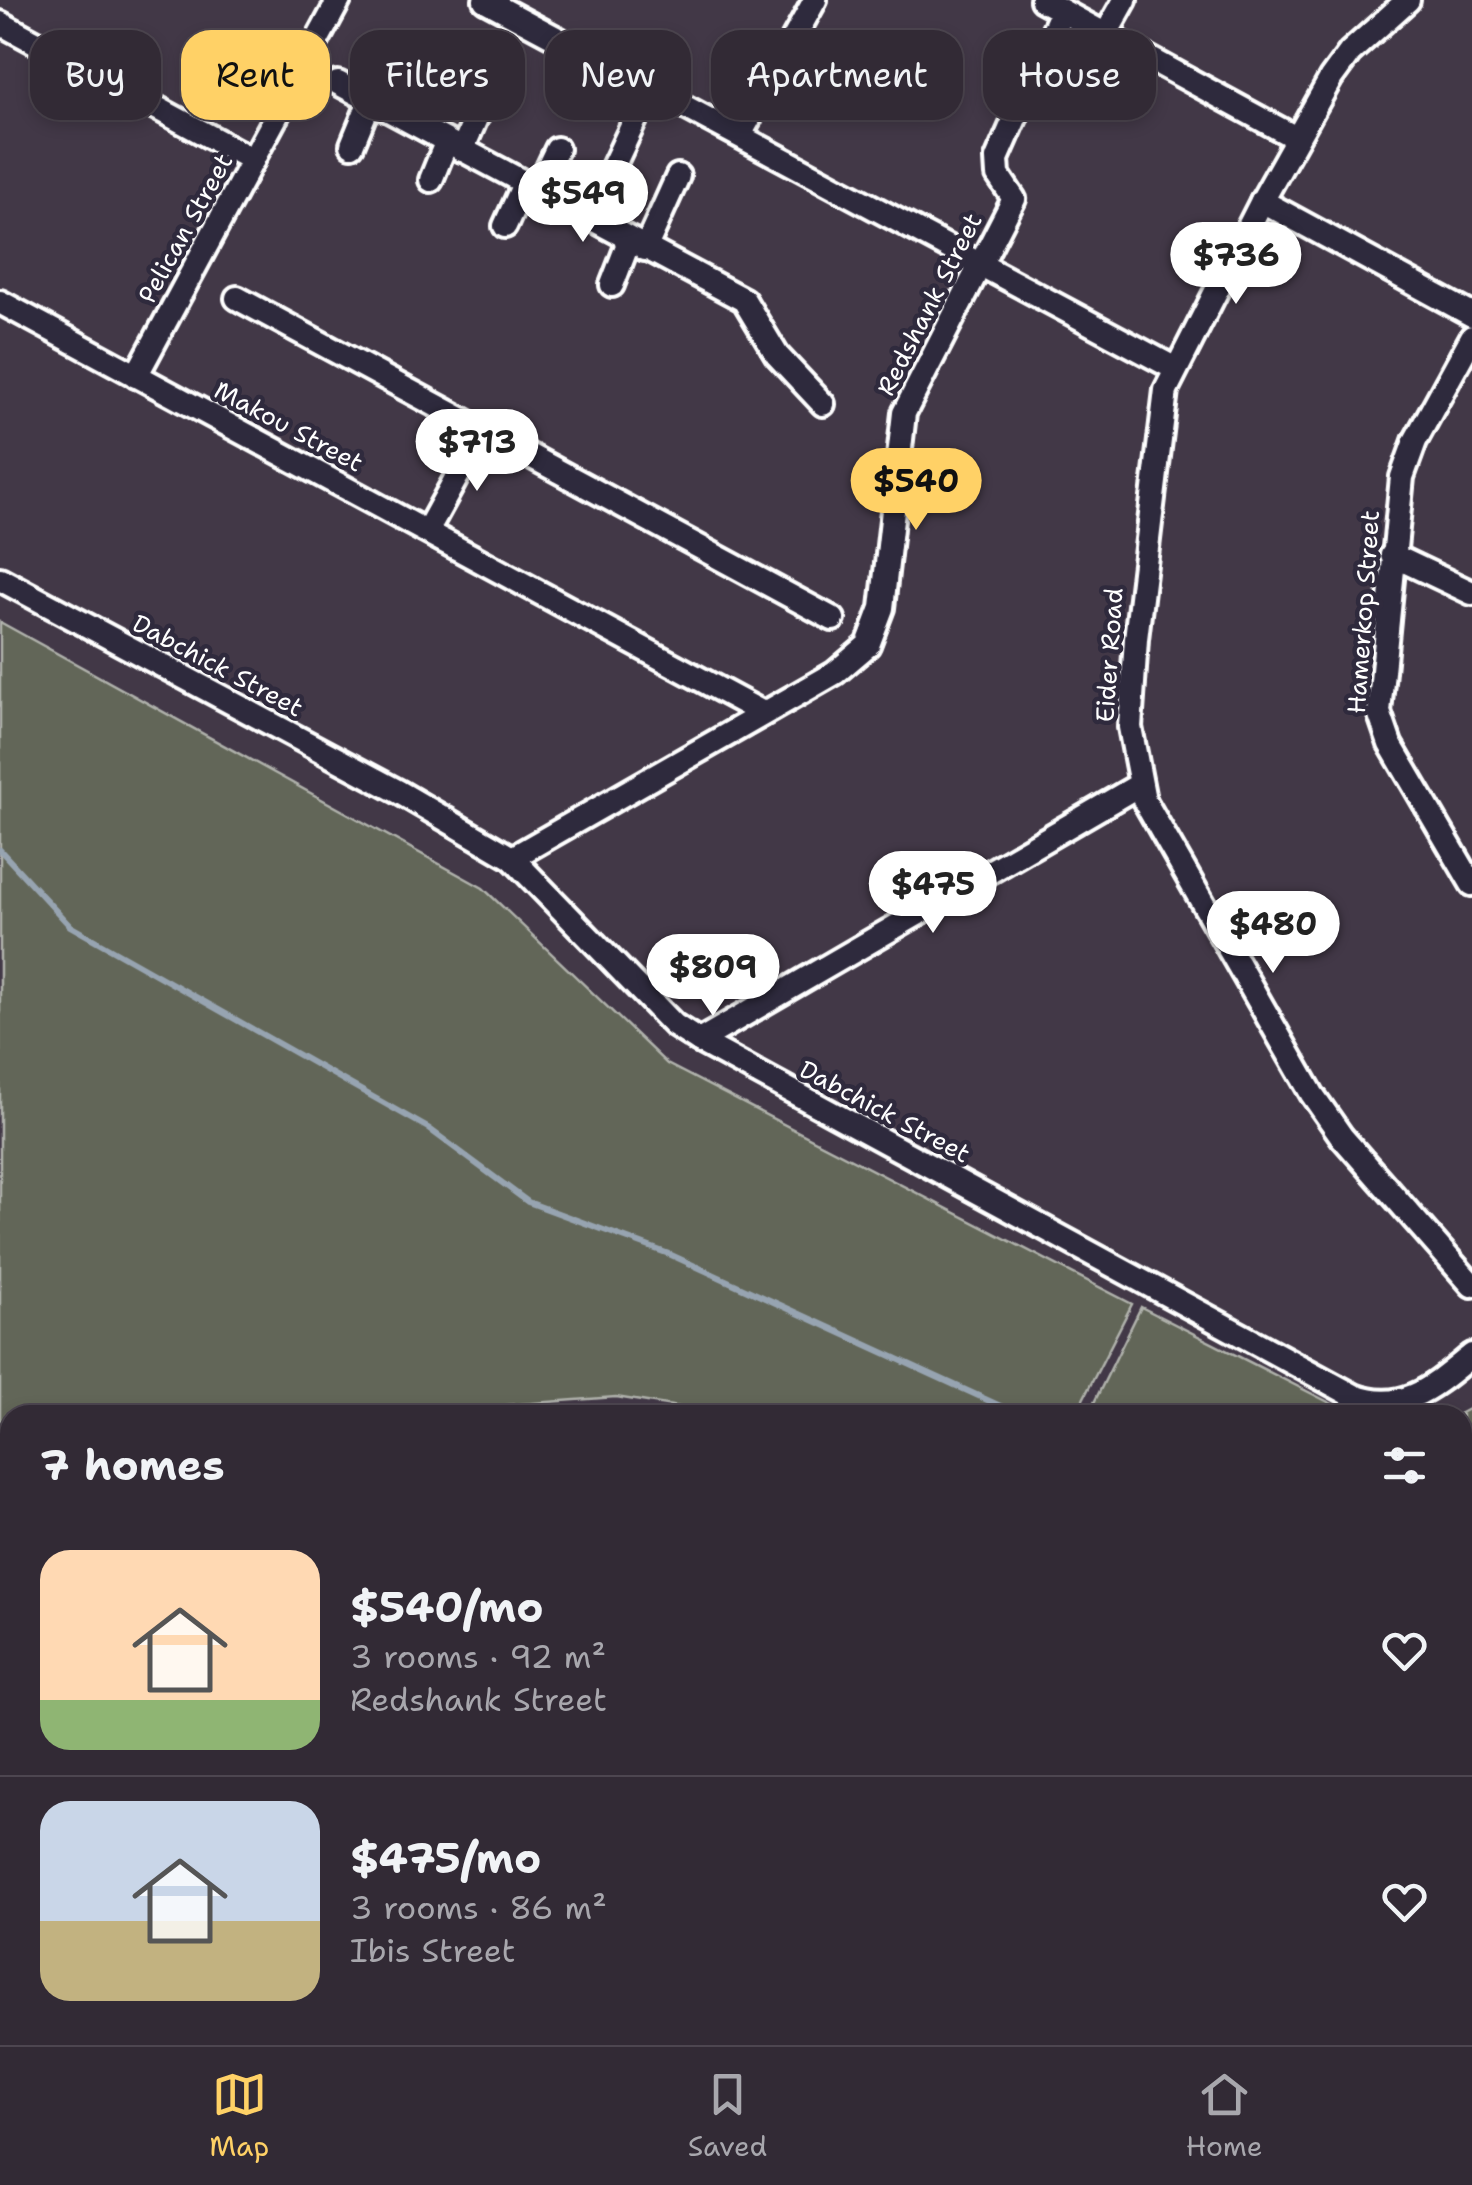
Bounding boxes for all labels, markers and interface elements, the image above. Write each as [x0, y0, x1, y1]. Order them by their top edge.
chip: Buy [30, 30, 161, 120]
chip: Rent [181, 30, 330, 120]
chip: Filters [350, 30, 525, 120]
chip: New [545, 30, 691, 120]
chip: Apartment [711, 30, 963, 120]
chip: House [983, 30, 1156, 120]
street label: Pelican Street [130, 147, 240, 309]
pin: $549 [524, 160, 642, 245]
text: $549 [540, 171, 626, 214]
street label: Redshank Street [868, 207, 990, 401]
pin: $736 [1177, 222, 1295, 307]
text: $736 [1192, 233, 1280, 276]
street label: Makou Street [209, 372, 369, 480]
pin: $713 [418, 409, 536, 494]
text: $713 [438, 420, 516, 463]
pin: $540 [857, 448, 975, 533]
text: $540 [873, 459, 959, 502]
street label: Hamerkop Street [1339, 509, 1387, 715]
street label: Eider Road [1087, 587, 1131, 723]
street label: Dabchick Street [127, 606, 309, 724]
pin: $475 [874, 851, 992, 936]
text: $475 [891, 862, 975, 905]
pin: $480 [1214, 891, 1332, 976]
text: $480 [1229, 902, 1317, 945]
pin: $809 [654, 934, 772, 1019]
text: $809 [669, 945, 757, 988]
street label: Dabchick Street [794, 1052, 976, 1170]
text: 7 homes [40, 1437, 225, 1493]
icon: filters [1377, 1438, 1432, 1493]
text: $540/mo [350, 1579, 544, 1635]
icon: home [120, 1590, 240, 1710]
icon: heart [1377, 1623, 1432, 1678]
text: 3 rooms · 92 m² [350, 1635, 606, 1678]
text: Redshank Street [350, 1678, 607, 1721]
text: $475/mo [350, 1830, 541, 1886]
icon: home [120, 1841, 240, 1961]
icon: heart [1377, 1874, 1432, 1929]
text: 3 rooms · 86 m² [350, 1886, 607, 1929]
text: Ibis Street [350, 1929, 515, 1972]
tab: Map [209, 2067, 269, 2165]
tab: Saved [688, 2067, 767, 2165]
tab: Home [1186, 2067, 1263, 2165]

